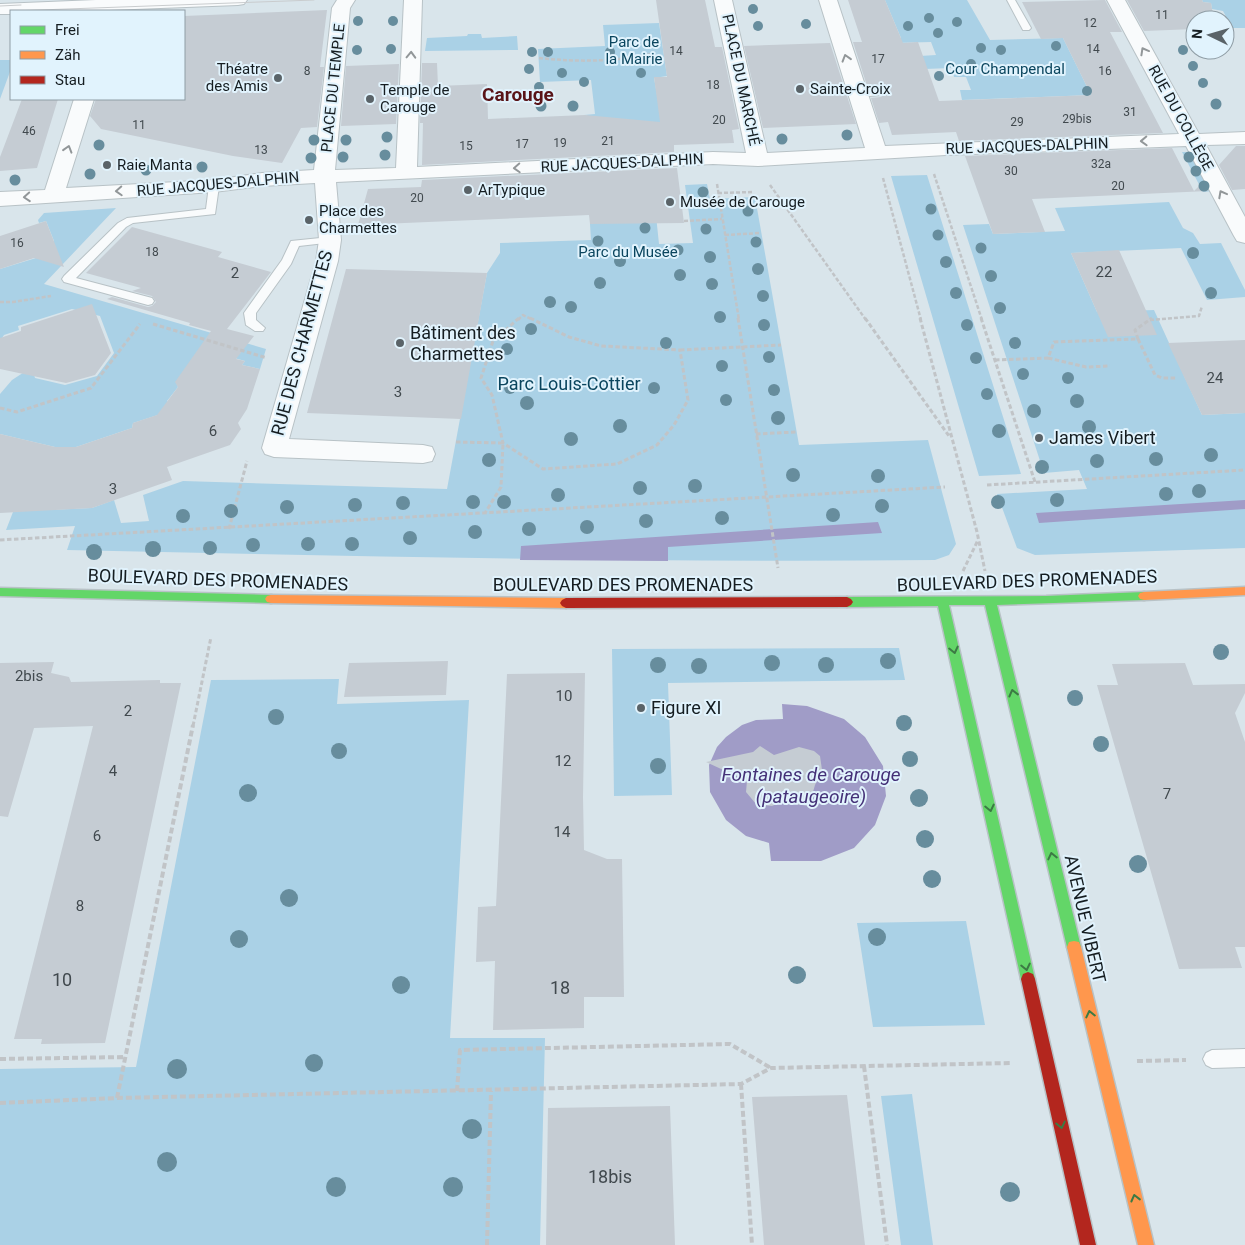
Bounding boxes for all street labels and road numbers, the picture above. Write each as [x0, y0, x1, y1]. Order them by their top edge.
street label: PLACE DU MARCHÉ [718, 13, 764, 148]
street label: PLACE DU TEMPLE [317, 22, 349, 153]
street label: RUE DU COLLÈGE [1145, 62, 1218, 174]
street label: RUE JACQUES-DALPHIN [945, 134, 1109, 158]
street label: RUE JACQUES-DALPHIN [540, 150, 704, 176]
street label: RUE JACQUES-DALPHIN [136, 168, 300, 200]
street label: RUE DES CHARMETTES [267, 248, 336, 438]
street label: BOULEVARD DES PROMENADES [87, 564, 349, 595]
street label: BOULEVARD DES PROMENADES [896, 565, 1158, 596]
street label: BOULEVARD DES PROMENADES [493, 574, 754, 595]
street label: AVENUE VIBERT [1061, 853, 1110, 985]

